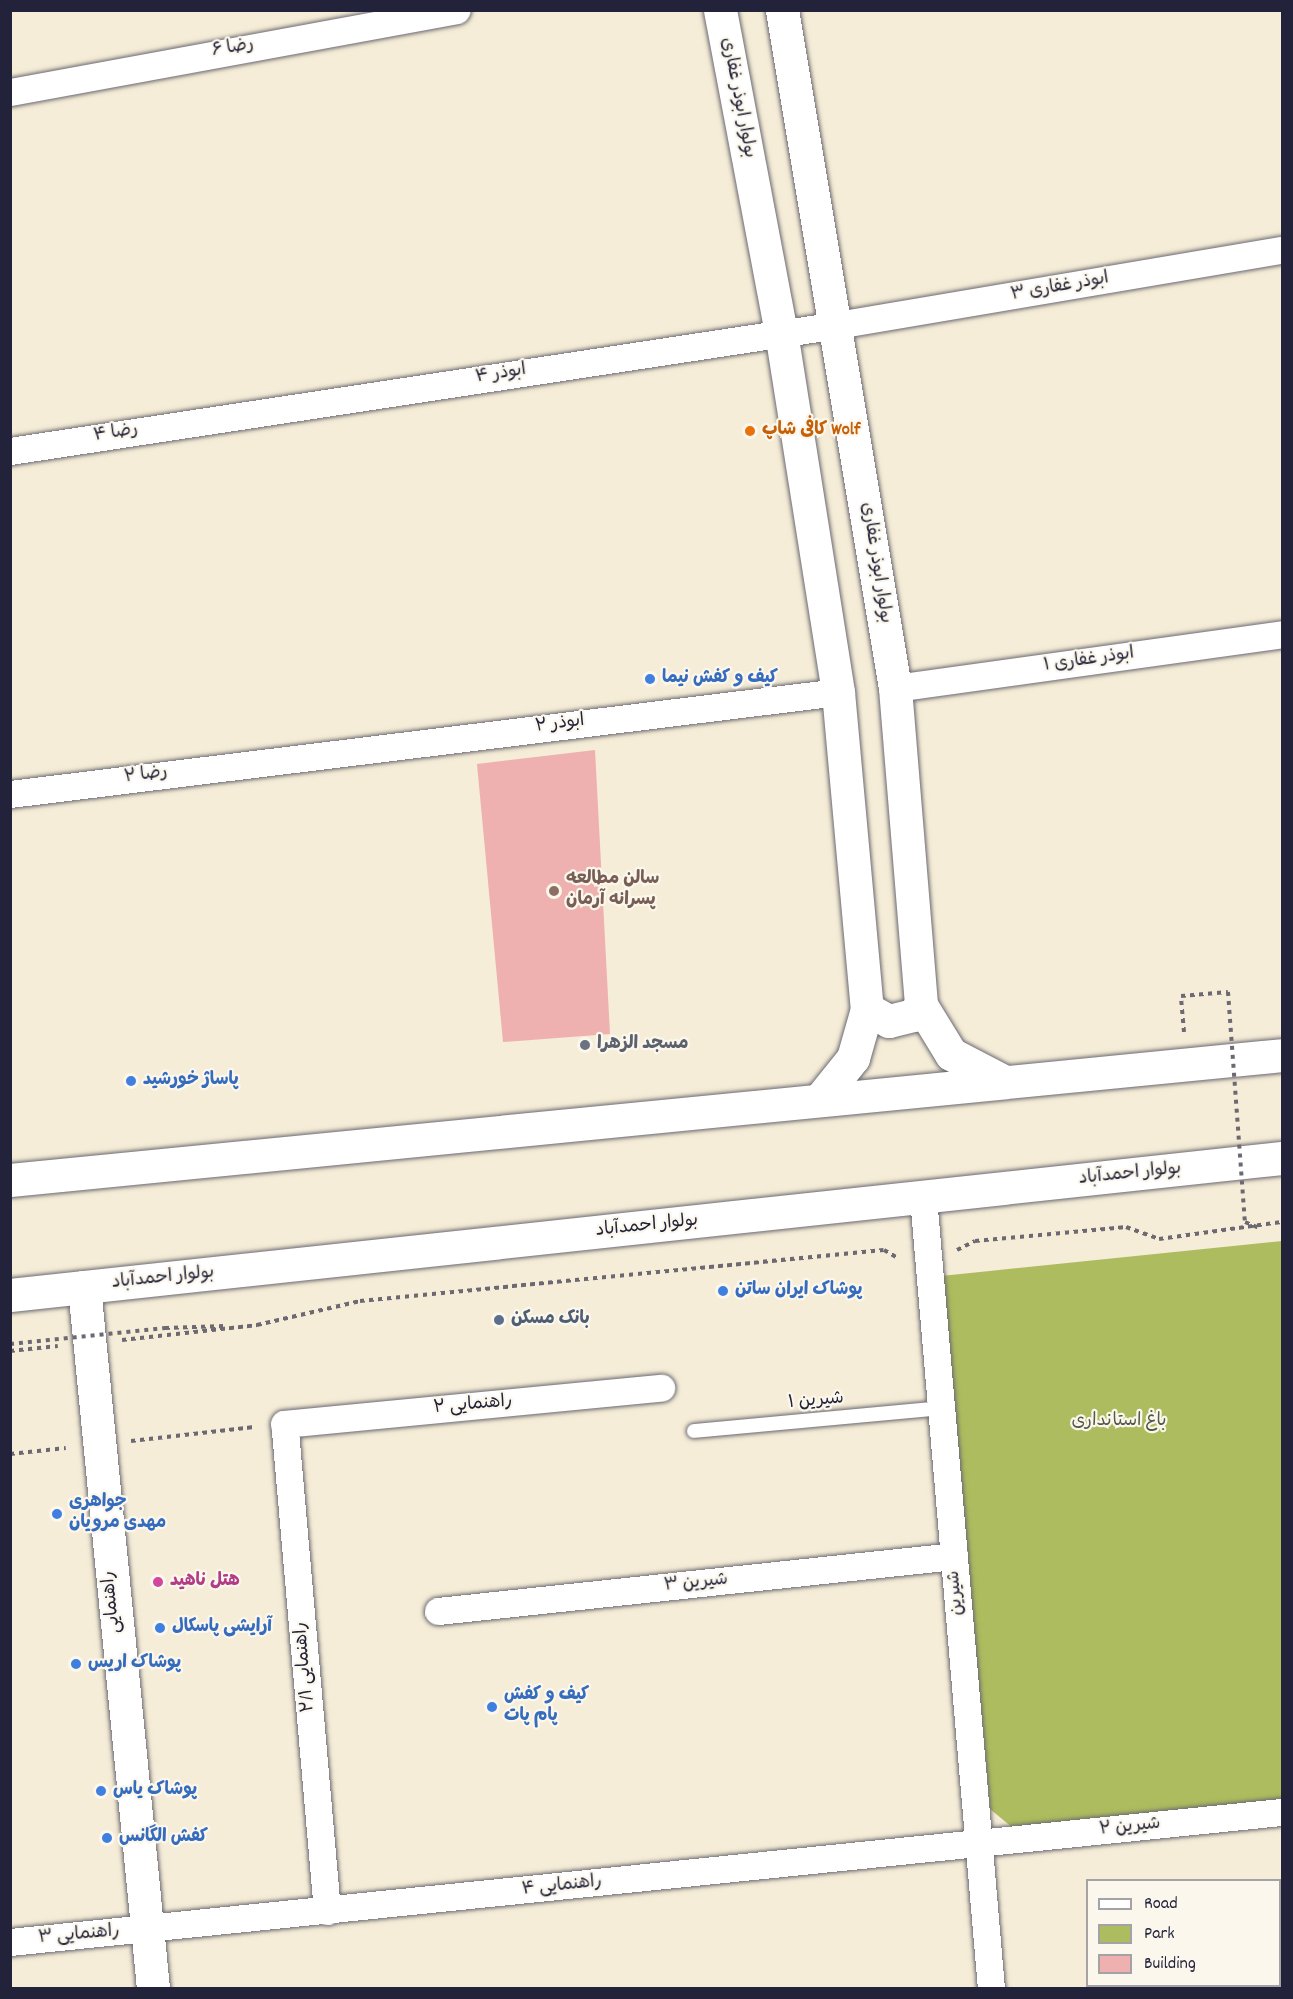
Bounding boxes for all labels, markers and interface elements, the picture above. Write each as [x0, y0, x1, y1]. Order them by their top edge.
street label: رضا ۶ [210, 35, 256, 63]
street label: بولوار ابوذر غفاری [715, 36, 759, 160]
street label: ابوذر غفاری ۳ [1009, 269, 1111, 307]
street label: ابوذر ۴ [474, 360, 528, 390]
street label: رضا ۴ [92, 420, 140, 448]
place label: کافی شاپ Wolf [762, 420, 860, 442]
marker: کافی شاپ Wolf [743, 424, 757, 438]
street label: بولوار ابوذر غفاری [855, 501, 895, 625]
street label: ابوذر غفاری ۱ [1042, 644, 1136, 678]
place label: کیف و کفش نیما [662, 668, 778, 690]
marker: کیف و کفش نیما [643, 672, 657, 686]
street label: ابوذر ۲ [534, 711, 586, 739]
street label: رضا ۲ [123, 762, 169, 790]
place label: سالن مطالعه پسرانه آرمان [566, 870, 659, 912]
marker: سالن مطالعه پسرانه آرمان [547, 884, 561, 898]
place label: مسجد الزهرا [597, 1034, 688, 1056]
marker: مسجد الزهرا [578, 1038, 592, 1052]
place label: پاساژ خورشید [143, 1070, 239, 1092]
marker: پاساژ خورشید [124, 1074, 138, 1088]
street label: بولوار احمدآباد [1078, 1159, 1182, 1191]
street label: بولوار احمدآباد [595, 1211, 699, 1243]
street label: بولوار احمدآباد [111, 1263, 215, 1295]
place label: پوشاک ایران ساتن [735, 1280, 863, 1302]
marker: پوشاک ایران ساتن [716, 1284, 730, 1298]
place label: بانک مسکن [511, 1309, 590, 1331]
marker: بانک مسکن [492, 1313, 506, 1327]
street label: شیرین ۱ [787, 1389, 845, 1415]
street label: راهنمایی ۲ [433, 1392, 513, 1420]
park label: باغ استانداری [1071, 1411, 1167, 1433]
place label: جواهری مهدی مرویان [69, 1493, 166, 1536]
marker: جواهری مهدی مرویان [50, 1507, 64, 1521]
street label: راهنمایی [99, 1570, 127, 1634]
street label: شیرین ۳ [663, 1570, 729, 1598]
street label: شیرین [944, 1570, 970, 1616]
place label: هتل ناهید [170, 1571, 240, 1593]
marker: هتل ناهید [151, 1575, 165, 1589]
place label: آرایشی پاسکال [172, 1617, 272, 1639]
marker: آرایشی پاسکال [153, 1621, 167, 1635]
street label: راهنمایی ۲/۱ [291, 1621, 321, 1713]
place label: پوشاک اریس [88, 1653, 181, 1675]
marker: پوشاک اریس [69, 1657, 83, 1671]
place label: کیف و کفش پام پات [504, 1686, 589, 1728]
marker: کیف و کفش پام پات [485, 1700, 499, 1714]
place label: پوشاک یاس [113, 1780, 197, 1802]
marker: پوشاک یاس [94, 1784, 108, 1798]
street label: شیرین ۲ [1098, 1814, 1162, 1842]
place label: کفش الگانس [119, 1827, 208, 1849]
marker: کفش الگانس [100, 1831, 114, 1845]
street label: راهنمایی ۴ [521, 1872, 603, 1902]
legend [1086, 1879, 1281, 1987]
text: Road [1144, 1892, 1178, 1917]
street label: راهنمایی ۳ [37, 1922, 121, 1950]
text: Park [1144, 1922, 1175, 1947]
text: Building [1144, 1952, 1196, 1977]

